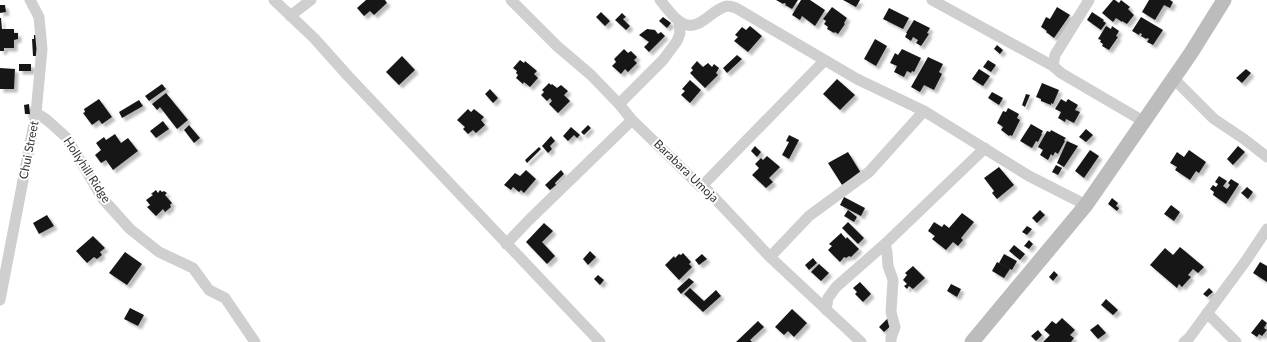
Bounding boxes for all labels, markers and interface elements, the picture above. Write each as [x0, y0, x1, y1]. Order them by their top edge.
street label: Chui Street [16, 119, 42, 180]
street label: Hollyhill Ridge [61, 134, 114, 205]
street label: Barabara Umoja [651, 136, 722, 205]

